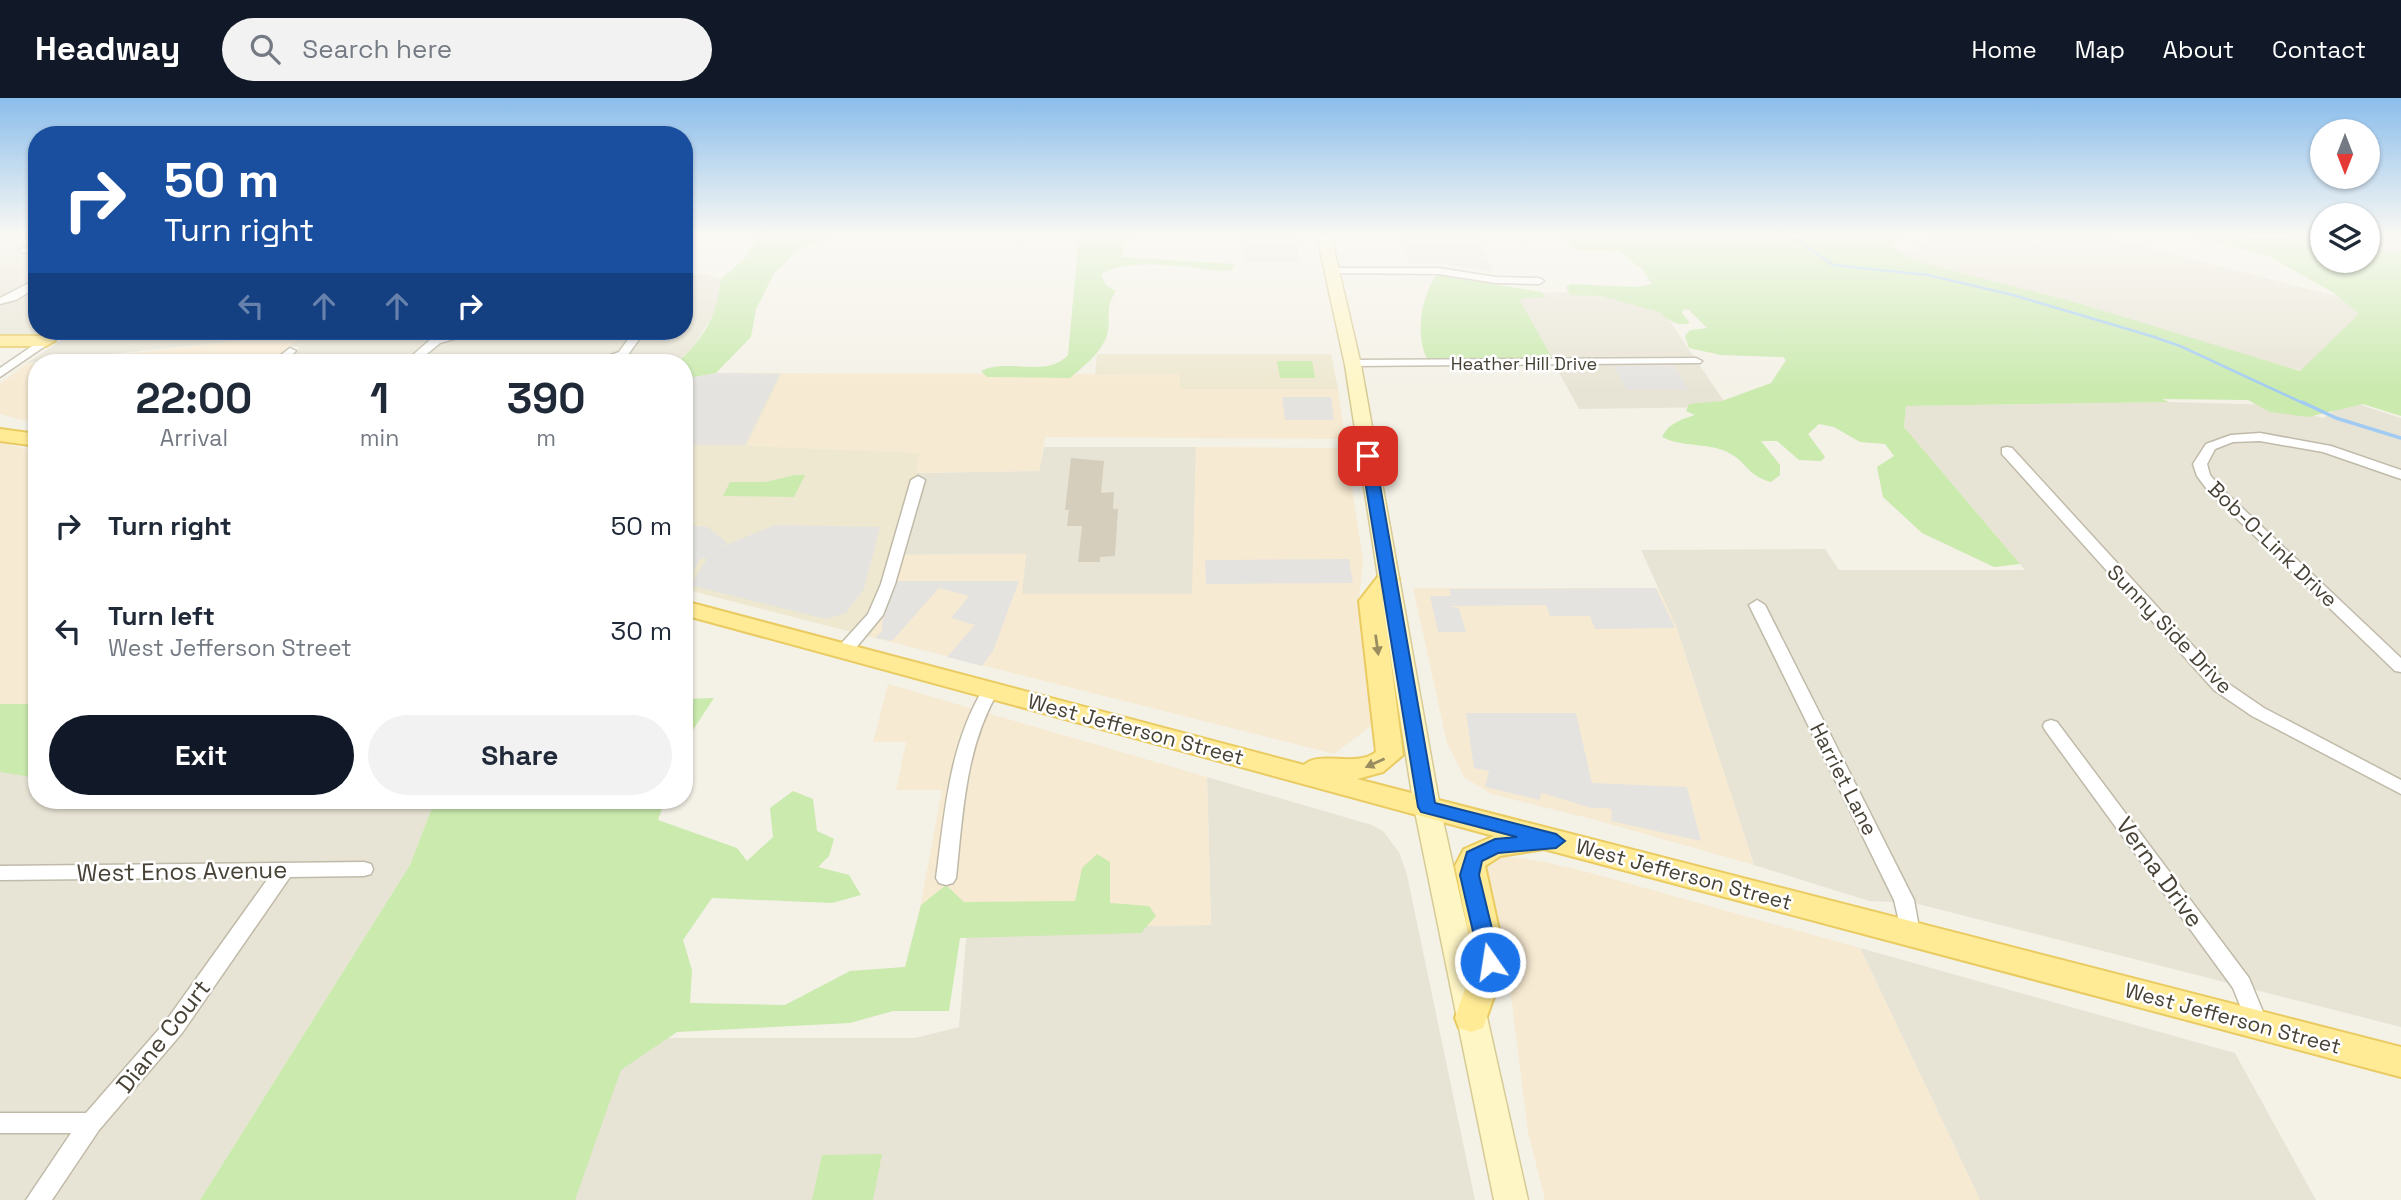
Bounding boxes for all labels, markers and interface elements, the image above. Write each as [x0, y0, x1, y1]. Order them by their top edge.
search box [222, 18, 712, 81]
text: Headway [35, 28, 180, 70]
icon: search [246, 30, 284, 68]
text: Search here [302, 32, 452, 66]
text: Home [1971, 34, 2037, 65]
text: Map [2075, 34, 2125, 65]
text: About [2163, 34, 2234, 65]
text: Contact [2272, 34, 2366, 65]
north arrow [2310, 119, 2380, 189]
map controls [2310, 119, 2380, 273]
text: 50 m [164, 149, 279, 211]
icon: right [49, 154, 140, 245]
button: layers [2310, 203, 2380, 273]
text: Turn right [164, 210, 314, 250]
icon: left [232, 287, 270, 325]
icon: ahead [305, 287, 343, 325]
icon: ahead [378, 287, 416, 325]
icon: right [451, 287, 489, 325]
street label: Heather Hill Drive [1451, 352, 1597, 375]
text: 22:00 [135, 372, 252, 425]
text: 1 [370, 372, 389, 425]
text: 390 [507, 372, 586, 425]
text: Arrival [160, 423, 228, 453]
text: min [360, 423, 399, 453]
text: m [536, 423, 556, 453]
pin [1338, 426, 1398, 486]
icon: arrive [1349, 437, 1387, 475]
street label: Bob-O-Link Drive [2202, 475, 2344, 613]
icon: right [49, 507, 87, 545]
text: Turn right [108, 509, 232, 543]
text: 50 m [611, 509, 672, 543]
street label: Sunny Side Drive [2102, 559, 2238, 699]
text: Turn left [108, 599, 215, 633]
icon: left [49, 612, 87, 650]
text: 30 m [611, 614, 672, 648]
text: West Jefferson Street [108, 633, 352, 663]
one-way arrow [1372, 634, 1383, 656]
street label: West Jefferson Street [1025, 687, 1247, 771]
button: Exit [49, 715, 354, 795]
button: Share [368, 715, 672, 795]
street label: Harriet Lane [1804, 718, 1884, 840]
one-way arrow [1365, 757, 1385, 769]
street label: Verna Drive [2109, 811, 2211, 933]
street label: West Jefferson Street [1573, 832, 1795, 916]
street label: West Enos Avenue [76, 854, 288, 888]
position arrow [1453, 925, 1527, 999]
street label: Diane Court [109, 973, 217, 1099]
street label: West Jefferson Street [2122, 976, 2344, 1060]

